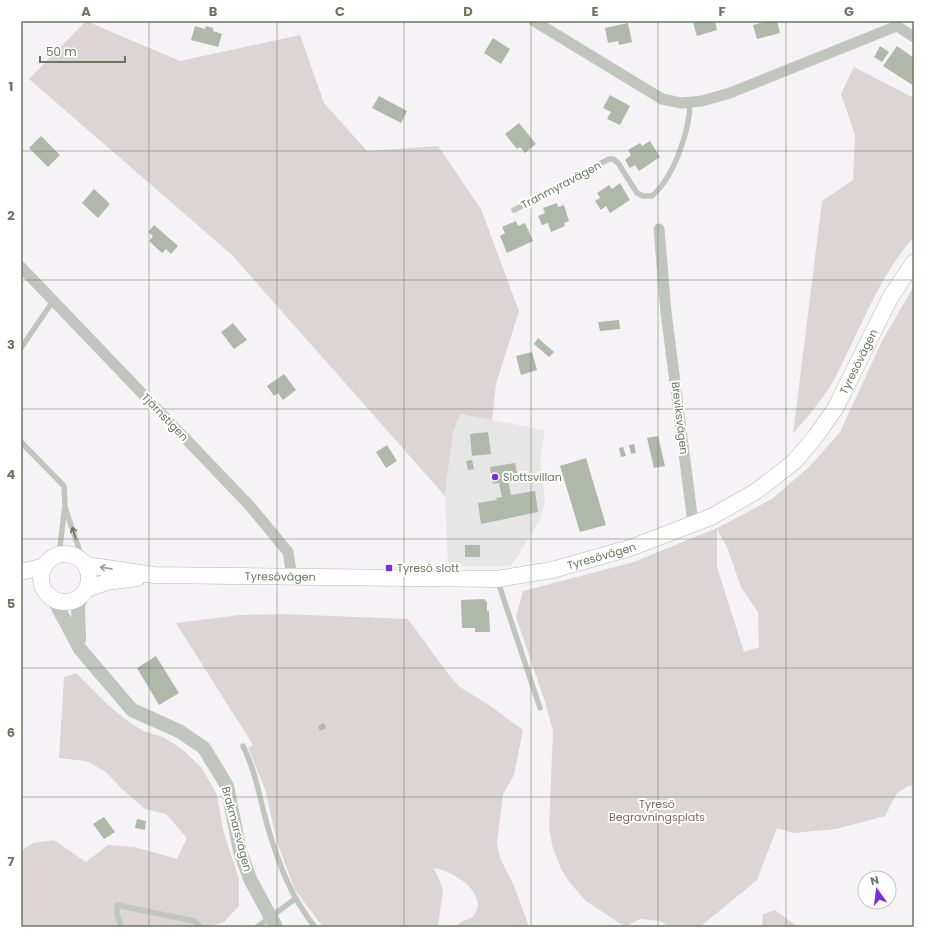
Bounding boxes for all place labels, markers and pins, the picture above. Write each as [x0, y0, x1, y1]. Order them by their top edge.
place label: Slottsvillan [503, 469, 562, 485]
marker: Slottsvillan [490, 472, 500, 482]
place label: Tyresö slott [397, 560, 459, 576]
marker: Tyresö slott [384, 563, 394, 573]

